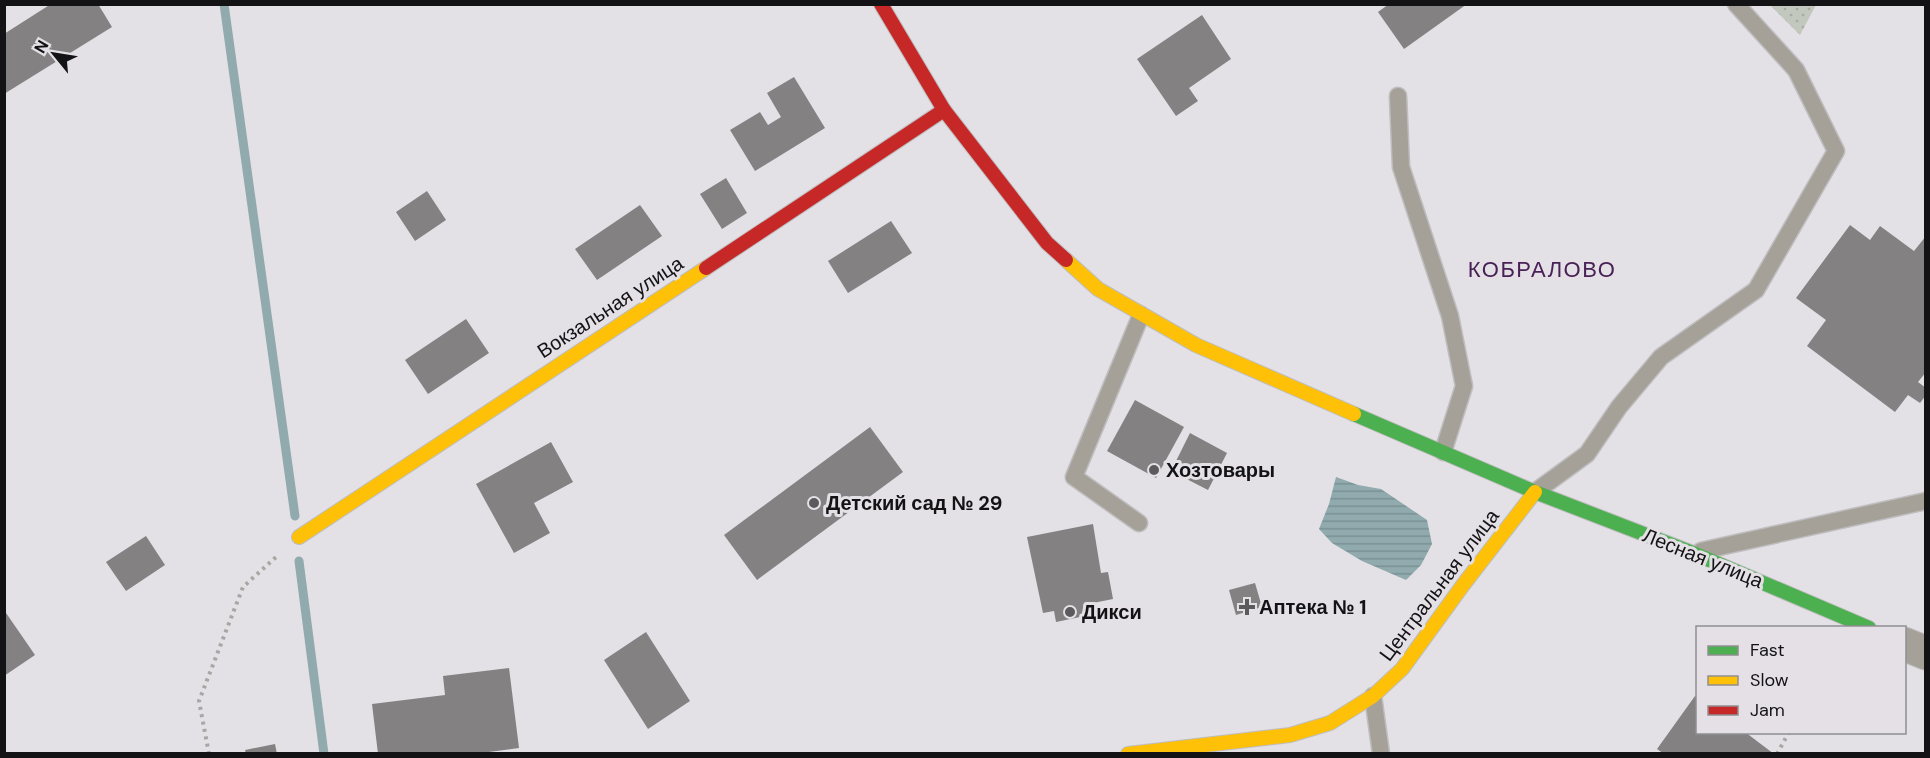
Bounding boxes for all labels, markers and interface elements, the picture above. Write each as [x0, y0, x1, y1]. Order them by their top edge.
north arrow [24, 24, 84, 84]
text: N [29, 36, 53, 57]
street label: Вокзальная улица [532, 250, 689, 364]
district label: КОБРАЛОВО [1468, 255, 1616, 284]
place label: Хозтовары [1166, 457, 1275, 483]
marker: Хозтовары [1147, 463, 1161, 477]
place label: Детский сад № 29 [826, 490, 1002, 516]
marker: Детский сад № 29 [807, 496, 821, 510]
street label: Центральная улица [1373, 503, 1505, 666]
street label: Лесная улица [1639, 522, 1768, 594]
place label: Аптека № 1 [1259, 594, 1367, 620]
place label: Дикси [1082, 599, 1142, 625]
marker: Аптека № 1 [1240, 600, 1254, 614]
marker: Дикси [1063, 605, 1077, 619]
legend [1696, 626, 1906, 734]
text: Fast [1750, 638, 1785, 662]
text: Slow [1750, 668, 1789, 692]
text: Jam [1750, 698, 1785, 722]

